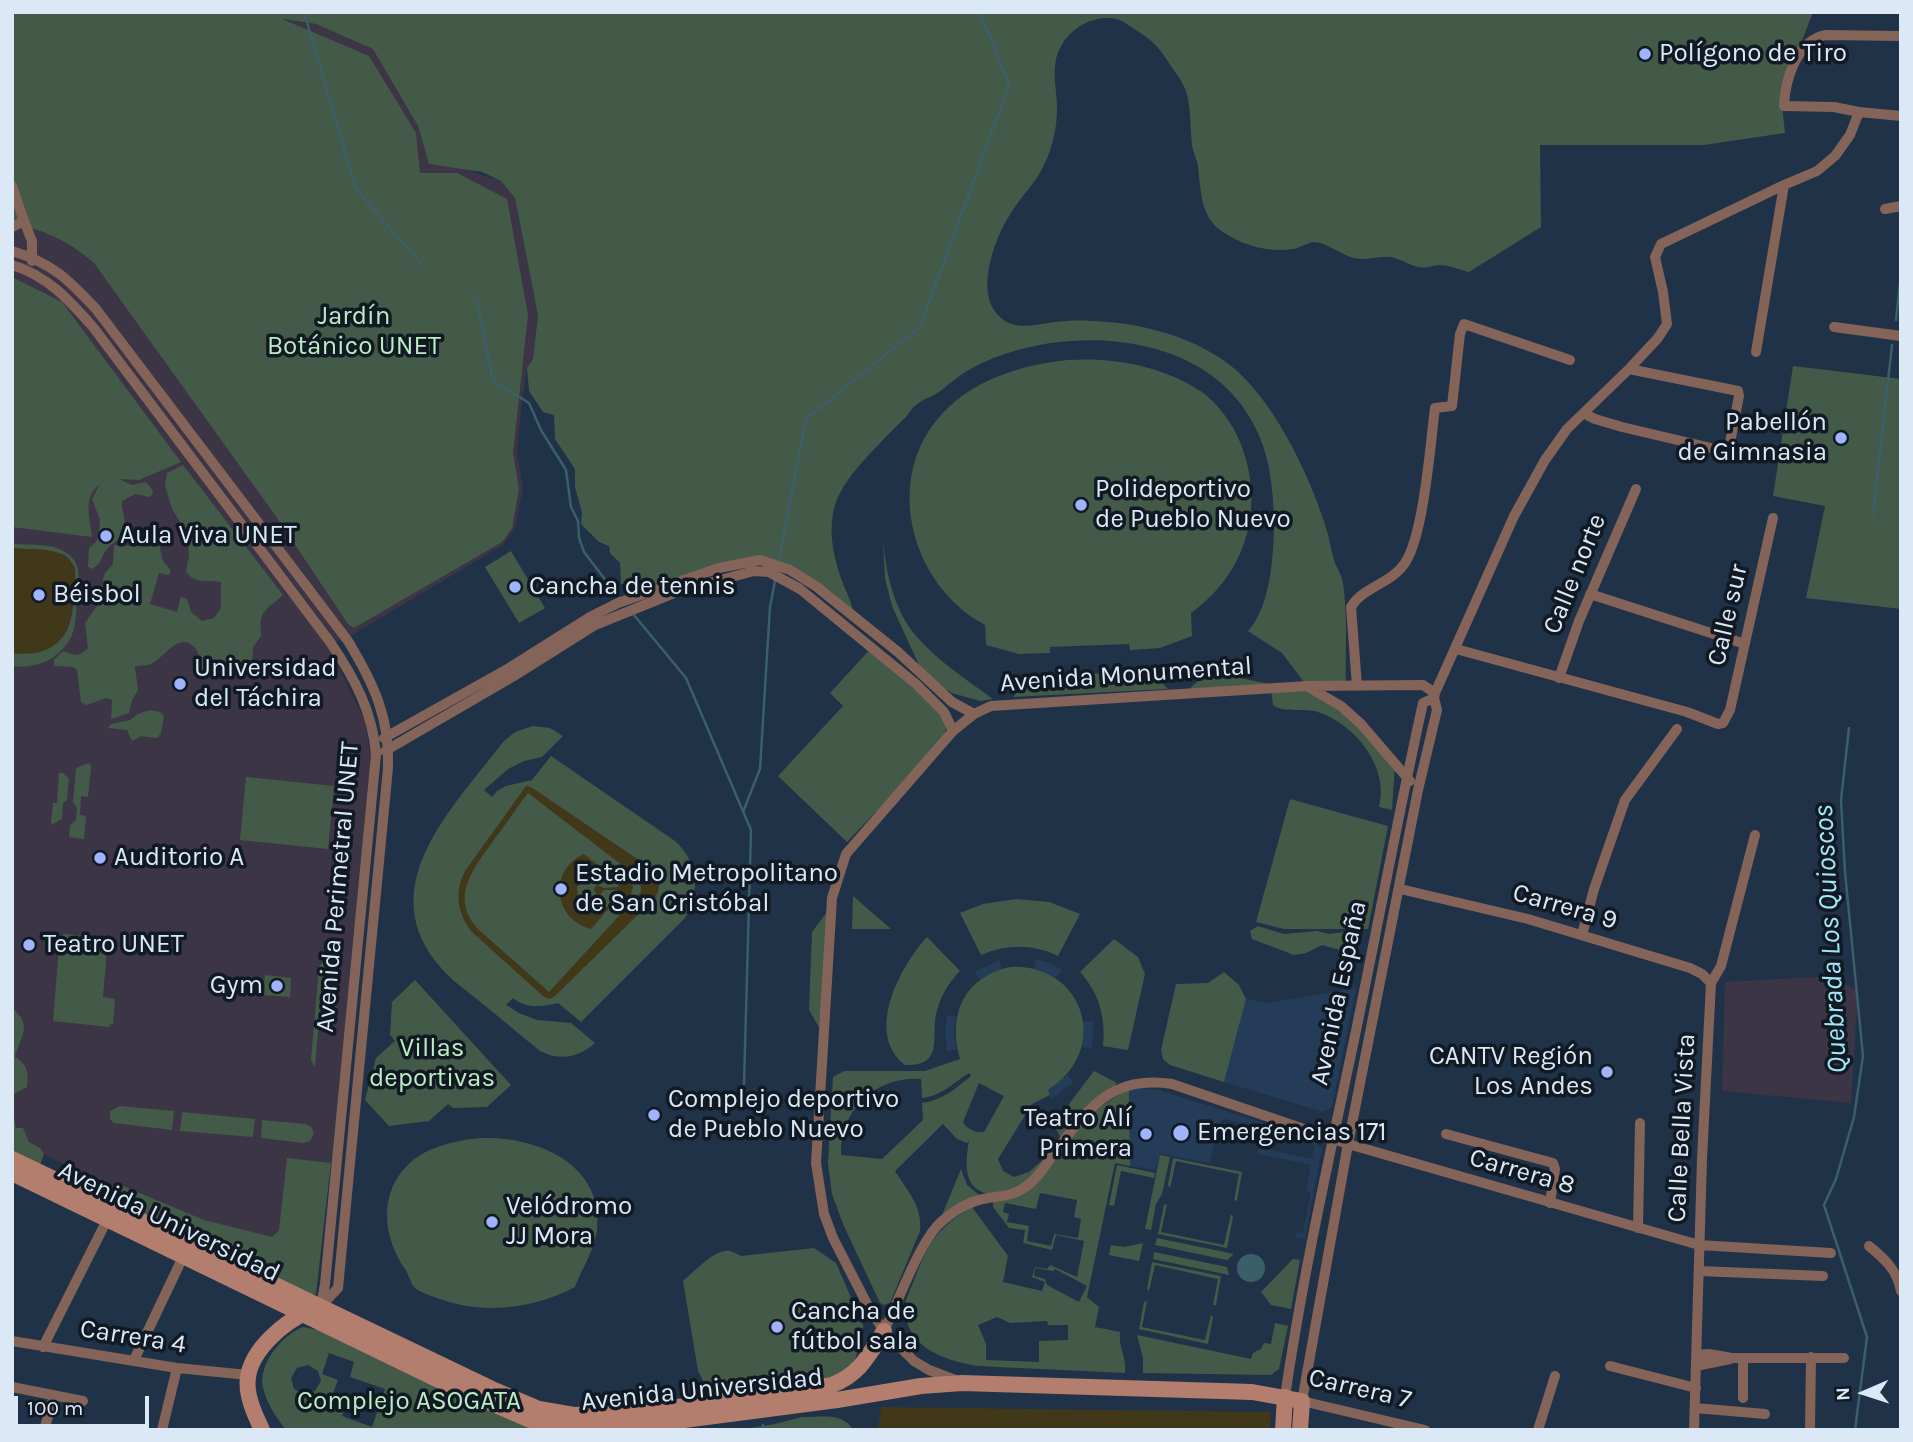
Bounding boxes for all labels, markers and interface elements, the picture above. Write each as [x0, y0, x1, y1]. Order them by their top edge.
place label: Polígono de Tiro [1659, 38, 1847, 70]
marker: Polígono de Tiro [1637, 46, 1653, 62]
park label: Jardín Botánico UNET [267, 301, 441, 362]
place label: Pabellón de Gimnasia [1678, 407, 1827, 468]
marker: Pabellón de Gimnasia [1833, 430, 1849, 446]
place label: Polideportivo de Pueblo Nuevo [1095, 474, 1291, 536]
marker: Polideportivo de Pueblo Nuevo [1073, 497, 1089, 513]
street label: Calle norte [1537, 509, 1613, 639]
place label: Aula Viva UNET [120, 520, 297, 552]
marker: Aula Viva UNET [98, 528, 114, 544]
street label: Calle sur [1701, 561, 1755, 669]
place label: Cancha de tennis [529, 571, 735, 603]
place label: Béisbol [53, 579, 141, 611]
marker: Cancha de tennis [507, 579, 523, 595]
marker: Béisbol [31, 587, 47, 603]
street label: Avenida Monumental [999, 651, 1253, 699]
place label: Universidad del Táchira [194, 653, 337, 714]
marker: Universidad del Táchira [172, 676, 188, 692]
street label: Avenida Perimetral UNET [310, 740, 366, 1034]
water label: Quebrada Los Quioscos [1807, 804, 1855, 1074]
place label: Auditorio A [114, 842, 244, 874]
marker: Auditorio A [92, 850, 108, 866]
place label: Estadio Metropolitano de San Cristóbal [575, 858, 838, 920]
street label: Carrera 9 [1509, 877, 1621, 937]
marker: Estadio Metropolitano de San Cristóbal [553, 881, 569, 897]
street label: Avenida España [1304, 898, 1374, 1088]
place label: Teatro UNET [43, 929, 184, 961]
marker: Teatro UNET [21, 937, 37, 953]
place label: Gym [210, 970, 263, 1002]
marker: Gym [269, 978, 285, 994]
park label: Villas deportivas [369, 1033, 495, 1094]
street label: Calle Bella Vista [1661, 1033, 1703, 1223]
place label: CANTV Región Los Andes [1429, 1041, 1593, 1102]
marker: CANTV Región Los Andes [1599, 1064, 1615, 1080]
place label: Complejo deportivo de Pueblo Nuevo [668, 1084, 899, 1146]
place label: Teatro Alí Primera [1024, 1103, 1132, 1164]
marker: Complejo deportivo de Pueblo Nuevo [646, 1107, 662, 1123]
place label: Emergencias 171 [1197, 1117, 1387, 1149]
marker: Emergencias 171 [1171, 1123, 1191, 1143]
marker: Teatro Alí Primera [1138, 1126, 1154, 1142]
street label: Carrera 8 [1466, 1142, 1578, 1202]
street label: Avenida Universidad [53, 1155, 285, 1289]
place label: Velódromo JJ Mora [506, 1191, 632, 1252]
marker: Velódromo JJ Mora [484, 1214, 500, 1230]
place label: Cancha de fútbol sala [791, 1296, 918, 1358]
street label: Carrera 4 [78, 1313, 188, 1361]
marker: Cancha de fútbol sala [769, 1319, 785, 1335]
north arrow [1829, 1358, 1899, 1428]
street label: Avenida Universidad [580, 1362, 824, 1418]
street label: Carrera 7 [1306, 1362, 1414, 1416]
scale bar [18, 1382, 152, 1426]
park label: Complejo ASOGATA [297, 1386, 521, 1418]
text: N [1832, 1387, 1854, 1401]
text: 100 m [27, 1396, 84, 1420]

